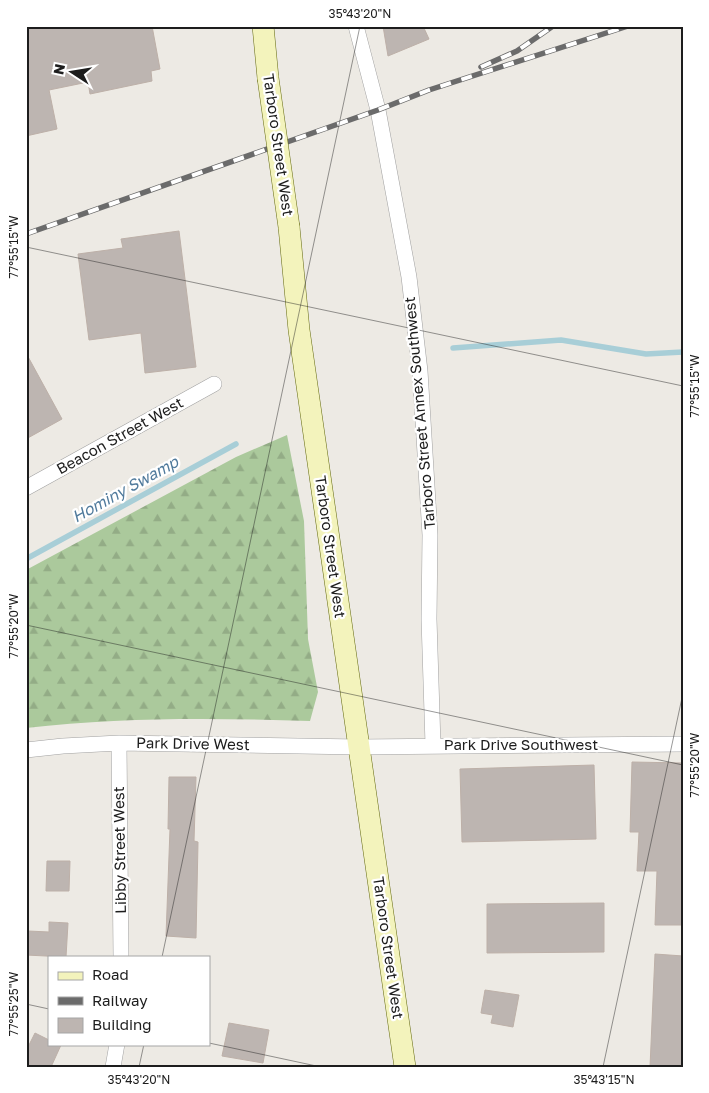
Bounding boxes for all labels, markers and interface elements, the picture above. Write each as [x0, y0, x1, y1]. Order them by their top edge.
text: 35°43'20"N [329, 6, 391, 21]
north arrow [48, 48, 98, 98]
text: N [49, 62, 68, 76]
street label: Tarboro Street West [260, 73, 298, 217]
text: 77°55'15"W [6, 215, 21, 279]
street label: Tarboro Street Annex Southwest [400, 296, 438, 530]
text: 77°55'15"W [687, 354, 702, 418]
street label: Beacon Street West [53, 393, 186, 477]
water label: Hominy Swamp [68, 451, 183, 526]
street label: Tarboro Street West [312, 475, 350, 619]
text: 77°55'20"W [6, 593, 21, 658]
text: 77°55'20"W [687, 732, 702, 797]
street label: Park Drive West [136, 733, 250, 753]
street label: Park Drive Southwest [444, 735, 598, 753]
street label: Libby Street West [109, 786, 129, 914]
street label: Tarboro Street West [370, 876, 408, 1020]
legend [48, 956, 210, 1046]
text: Road [92, 965, 129, 983]
text: 77°55'25"W [6, 971, 21, 1036]
text: Railway [92, 991, 148, 1009]
text: Building [92, 1015, 152, 1033]
text: 35°43'20"N [108, 1072, 170, 1087]
text: 35°43'15"N [573, 1072, 635, 1087]

